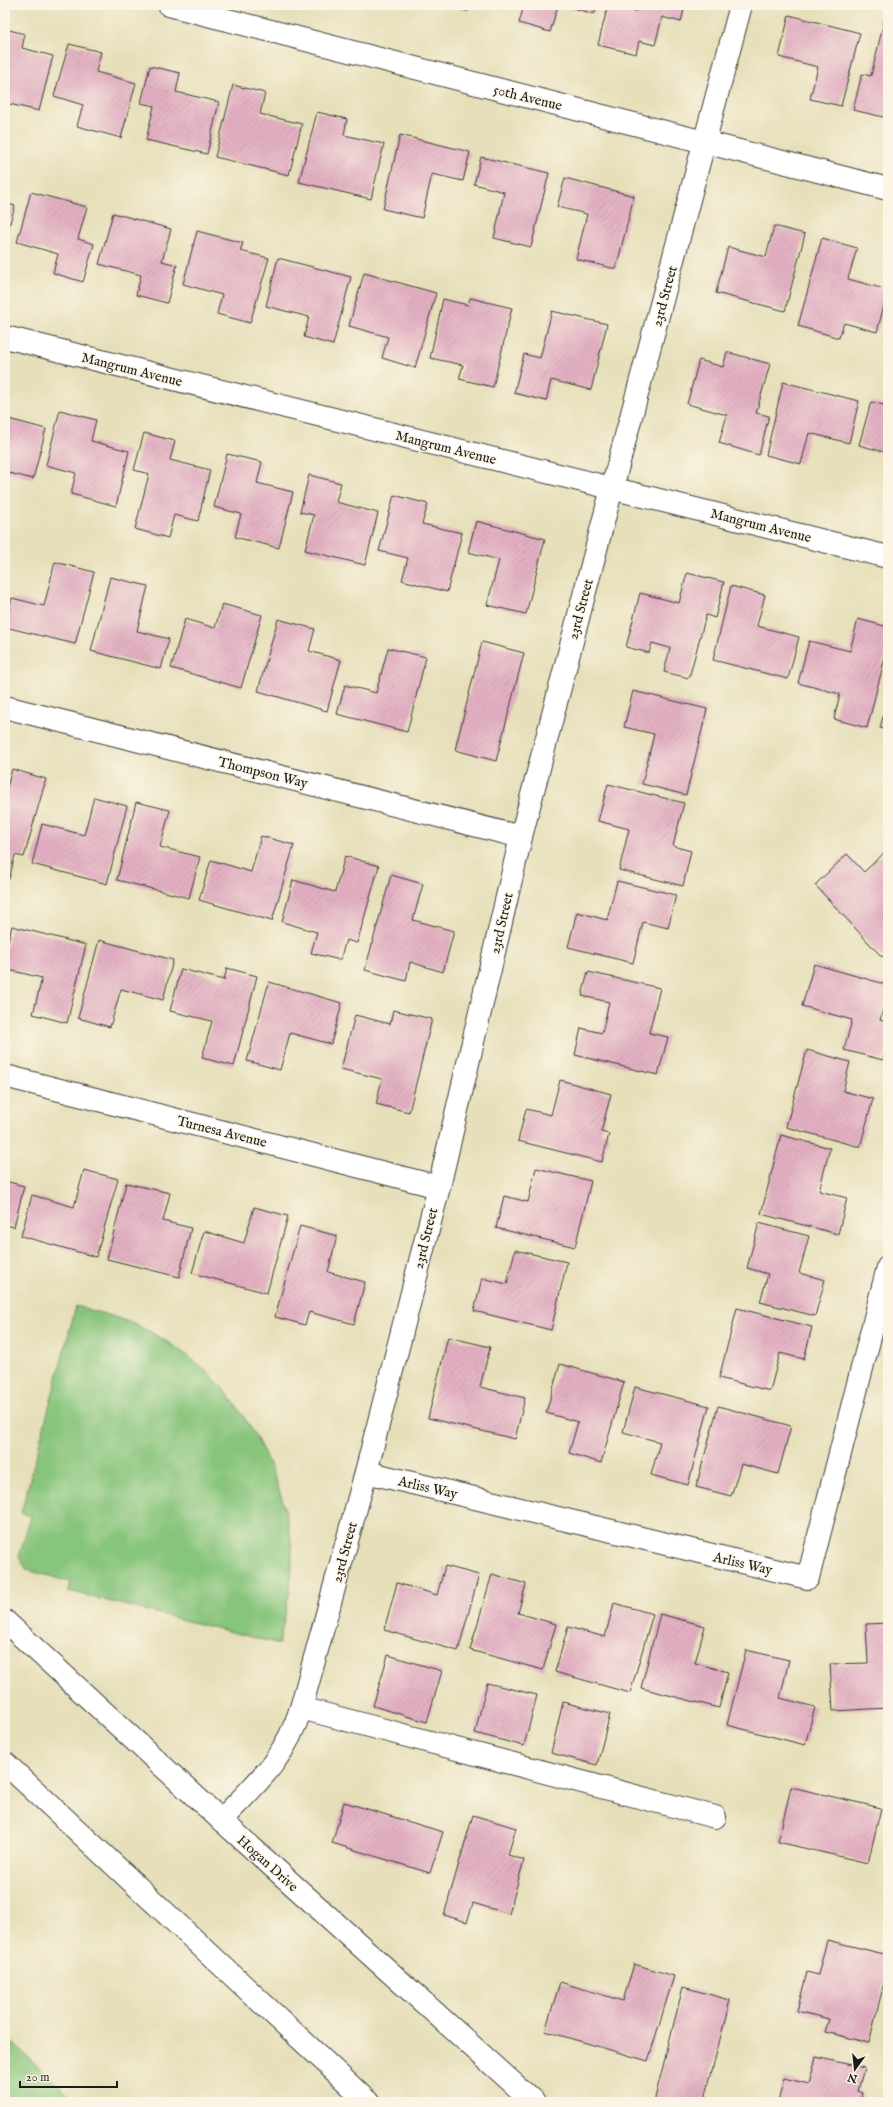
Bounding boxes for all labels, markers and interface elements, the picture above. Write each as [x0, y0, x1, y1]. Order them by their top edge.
street label: 50th Avenue [492, 81, 564, 115]
street label: 23rd Street [648, 264, 682, 329]
street label: Mangrum Avenue [79, 349, 185, 391]
street label: Mangrum Avenue [393, 427, 499, 469]
street label: Mangrum Avenue [708, 505, 814, 547]
street label: 23rd Street [564, 577, 598, 642]
street label: Thompson Way [216, 753, 310, 793]
street label: 23rd Street [486, 891, 518, 956]
street label: Turnesa Avenue [175, 1112, 269, 1152]
street label: 23rd Street [410, 1206, 442, 1271]
street label: Arliss Way [395, 1472, 459, 1504]
street label: 23rd Street [328, 1520, 362, 1585]
street label: Arliss Way [710, 1548, 774, 1580]
street label: Hogan Drive [233, 1832, 302, 1896]
north arrow [835, 2049, 875, 2089]
scale bar [20, 2063, 117, 2089]
text: 20 m [26, 2070, 49, 2085]
text: N [846, 2070, 860, 2086]

